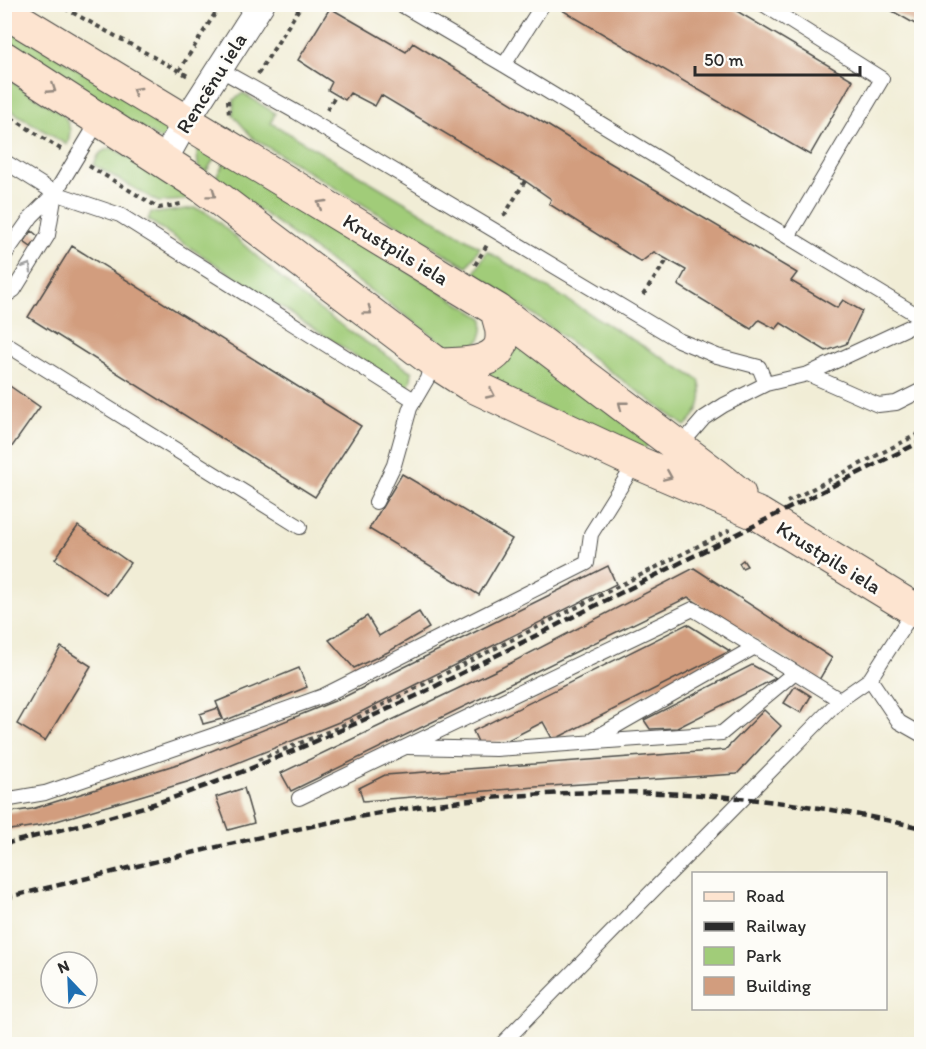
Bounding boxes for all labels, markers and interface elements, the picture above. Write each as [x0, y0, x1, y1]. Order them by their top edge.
street label: Rencēnu iela [170, 28, 252, 138]
scale bar [695, 39, 860, 77]
text: 50 m [704, 49, 744, 71]
one-way arrow [46, 81, 56, 93]
one-way arrow [132, 86, 142, 98]
one-way arrow [206, 186, 217, 197]
one-way arrow [317, 199, 327, 211]
street label: Krustpils iela [339, 208, 453, 290]
one-way arrow [21, 263, 33, 273]
one-way arrow [361, 303, 372, 314]
one-way arrow [485, 387, 496, 399]
one-way arrow [618, 401, 629, 412]
one-way arrow [662, 469, 673, 481]
street label: Krustpils iela [772, 515, 886, 599]
legend [692, 872, 887, 1010]
text: Road [746, 885, 785, 907]
text: Railway [746, 915, 807, 937]
text: Park [746, 945, 781, 967]
north arrow [39, 950, 99, 1010]
text: N [55, 956, 72, 978]
text: Building [746, 975, 812, 997]

